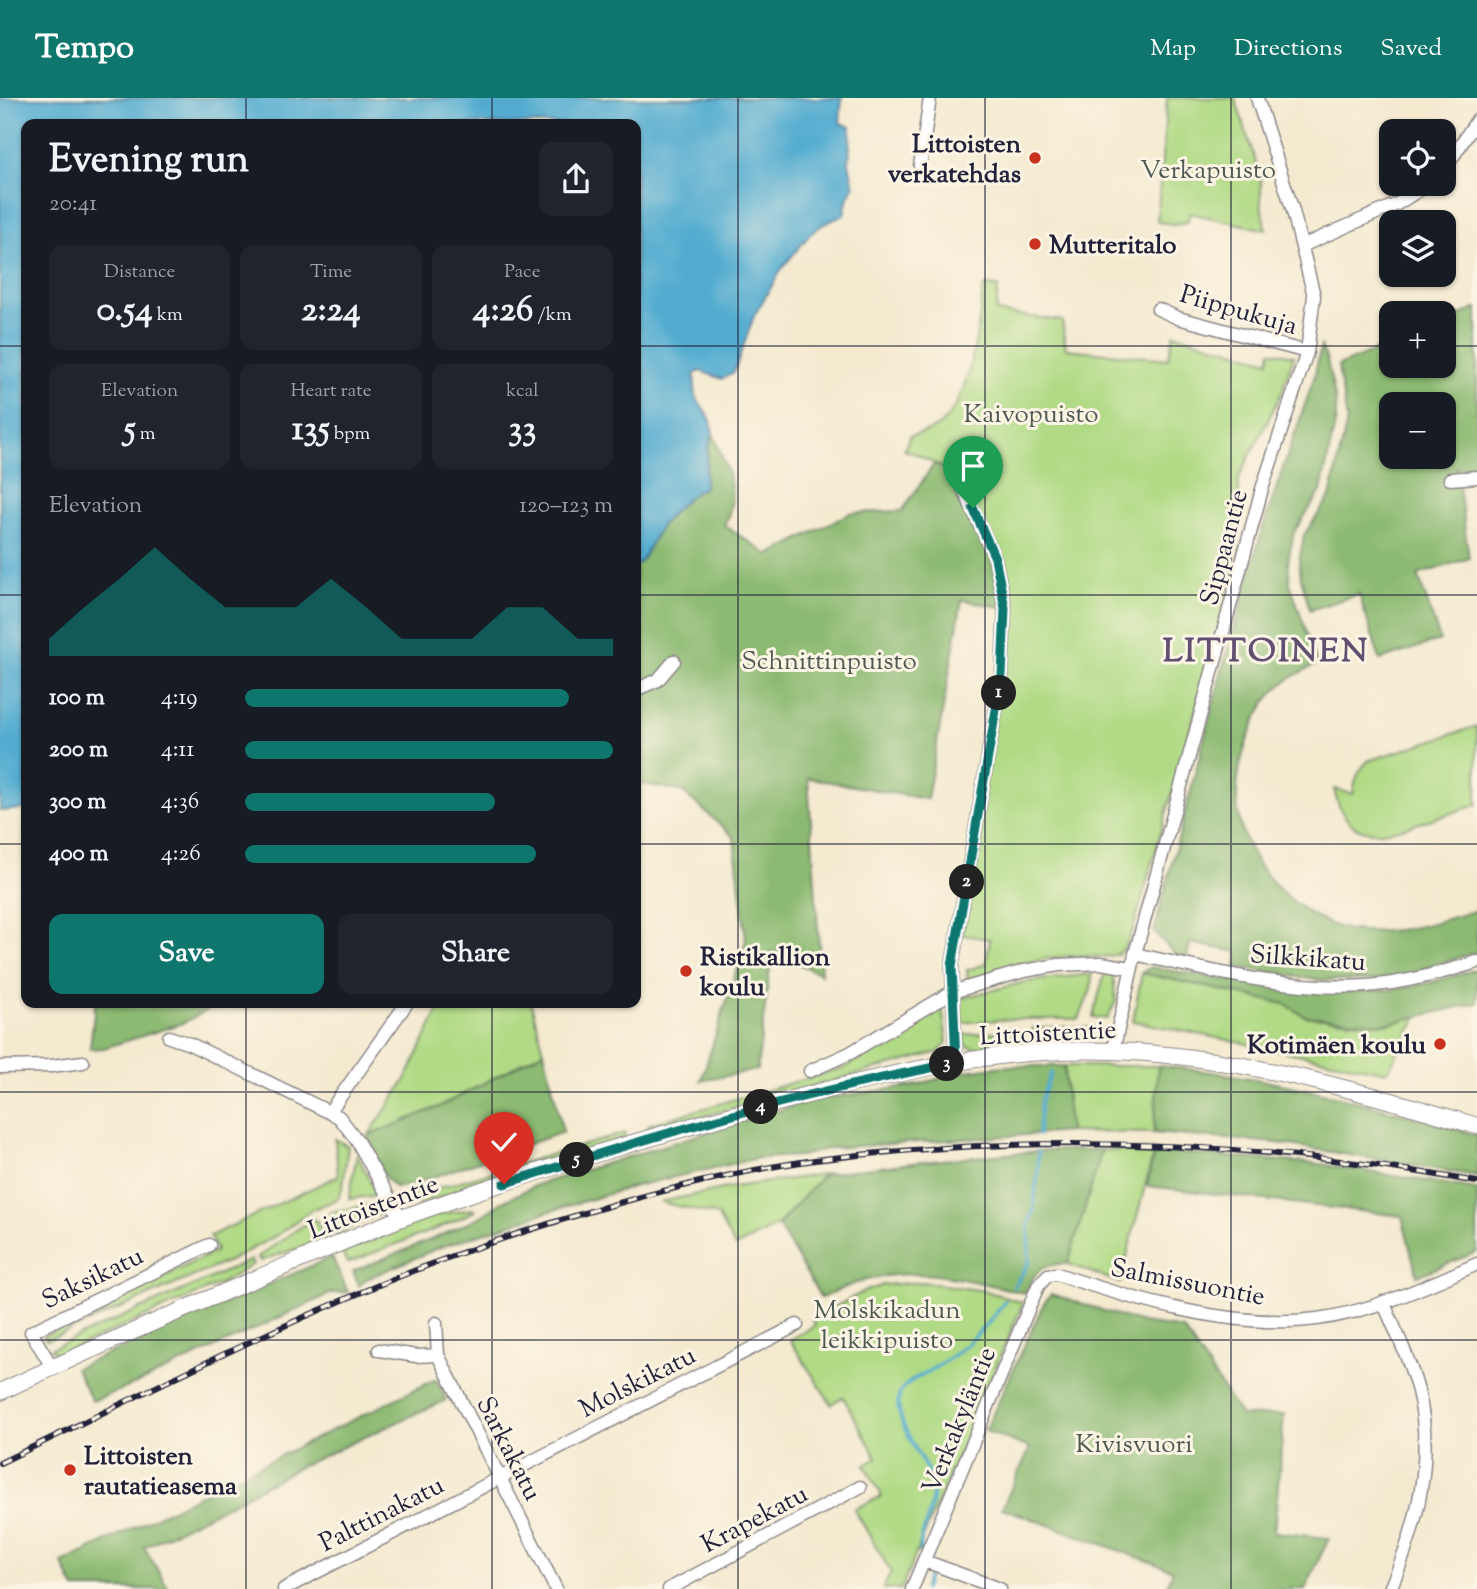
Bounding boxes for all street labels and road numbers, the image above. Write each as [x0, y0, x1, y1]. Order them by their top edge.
street label: Piippukuja [1175, 277, 1301, 346]
street label: Sippaantie [1192, 486, 1259, 610]
street label: Silkkikatu [1249, 937, 1367, 982]
street label: Littoistentie [979, 1012, 1117, 1057]
street label: Littoistentie [303, 1167, 444, 1250]
street label: Saksikatu [36, 1239, 150, 1320]
street label: Salmissuontie [1107, 1250, 1268, 1317]
street label: Molskikatu [573, 1338, 703, 1428]
street label: Verkakyläntie [914, 1342, 1007, 1500]
street label: Sarkakatu [466, 1391, 550, 1508]
street label: Palttinakatu [313, 1468, 451, 1562]
street label: Krapekatu [695, 1477, 815, 1564]

